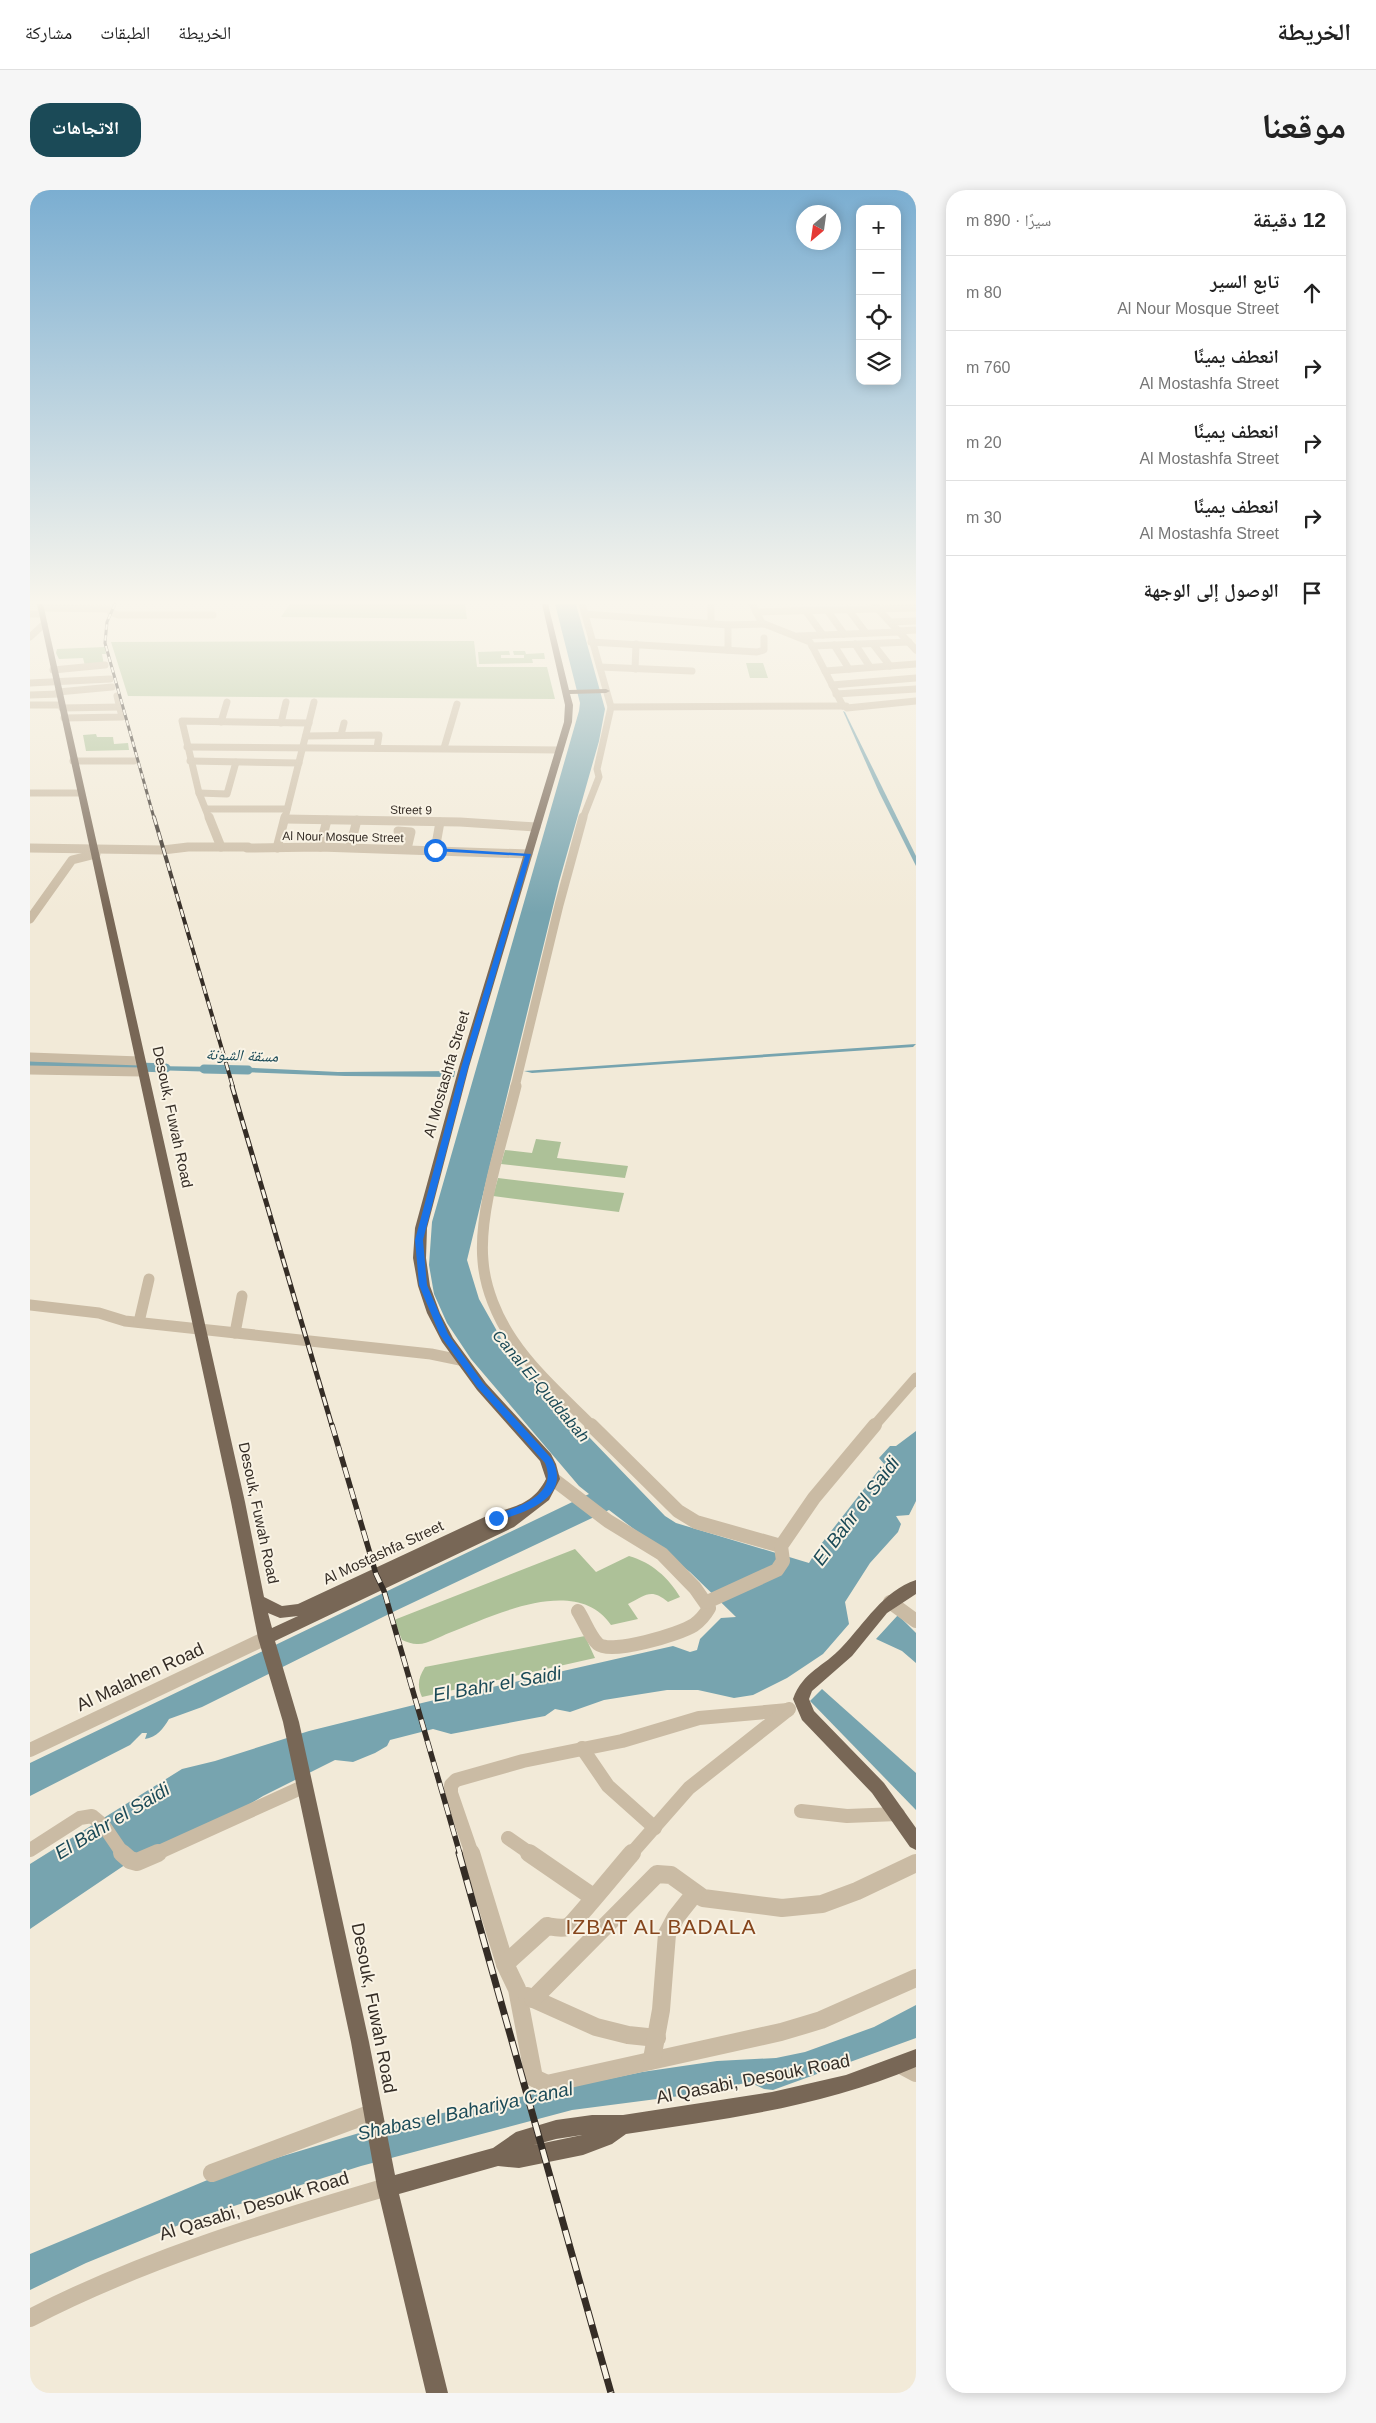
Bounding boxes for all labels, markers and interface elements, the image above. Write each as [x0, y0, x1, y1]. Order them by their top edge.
text: الخريطة [1277, 18, 1351, 45]
text: مشاركة [25, 23, 72, 43]
text: الطبقات [100, 23, 150, 43]
text: الخريطة [178, 23, 231, 43]
button: الاتجاهات [30, 103, 141, 157]
text: موقعنا [1261, 106, 1346, 145]
north arrow [796, 205, 841, 250]
map controls [856, 205, 901, 385]
button: + [856, 205, 901, 250]
text: 12 دقيقة [1253, 208, 1326, 231]
text: سيرًا · 890 m [966, 212, 1051, 229]
button: − [856, 250, 901, 295]
text: تابع السير [1210, 271, 1279, 292]
icon: ahead [1298, 279, 1326, 307]
text: 80 m [966, 284, 1002, 301]
button: locate [856, 295, 901, 340]
text: Al Nour Mosque Street [1117, 300, 1279, 317]
button: layers [856, 340, 901, 385]
text: انعطف يمينًا [1193, 346, 1279, 367]
icon: right [1298, 354, 1326, 382]
text: 760 m [966, 359, 1010, 376]
text: Al Mostashfa Street [1139, 375, 1279, 392]
text: انعطف يمينًا [1193, 421, 1279, 442]
icon: right [1298, 429, 1326, 457]
text: 20 m [966, 434, 1002, 451]
text: Al Mostashfa Street [1139, 450, 1279, 467]
text: انعطف يمينًا [1193, 496, 1279, 517]
icon: right [1298, 504, 1326, 532]
text: 30 m [966, 509, 1002, 526]
text: Al Mostashfa Street [1139, 525, 1279, 542]
icon: arrive [1298, 579, 1326, 607]
text: الوصول إلى الوجهة [1143, 580, 1279, 601]
street label: Street 9 [390, 803, 432, 817]
street label: Al Nour Mosque Street [282, 829, 404, 845]
route start [424, 839, 447, 862]
street label: Al Mostashfa Street [420, 1008, 472, 1139]
street label: Desouk, Fuwah Road [150, 1045, 196, 1189]
water label: مسقة الشونة [205, 1045, 279, 1066]
water label: Canal El-Quddabah [489, 1327, 593, 1445]
street label: Desouk, Fuwah Road [236, 1441, 282, 1585]
water label: El Bahr el Saidi [809, 1452, 904, 1569]
route end [485, 1507, 508, 1530]
street label: Al Mostashfa Street [320, 1516, 447, 1587]
street label: Al Malahen Road [73, 1639, 207, 1715]
water label: El Bahr el Saidi [431, 1662, 564, 1706]
water label: El Bahr el Saidi [51, 1778, 174, 1863]
district label: IZBAT AL BADALA [566, 1915, 756, 1938]
street label: Desouk, Fuwah Road [348, 1921, 400, 2095]
street label: Al Qasabi, Desouk Road [654, 2050, 852, 2108]
water label: Shabas el Bahariya Canal [355, 2078, 575, 2144]
street label: Al Qasabi, Desouk Road [157, 2168, 351, 2244]

